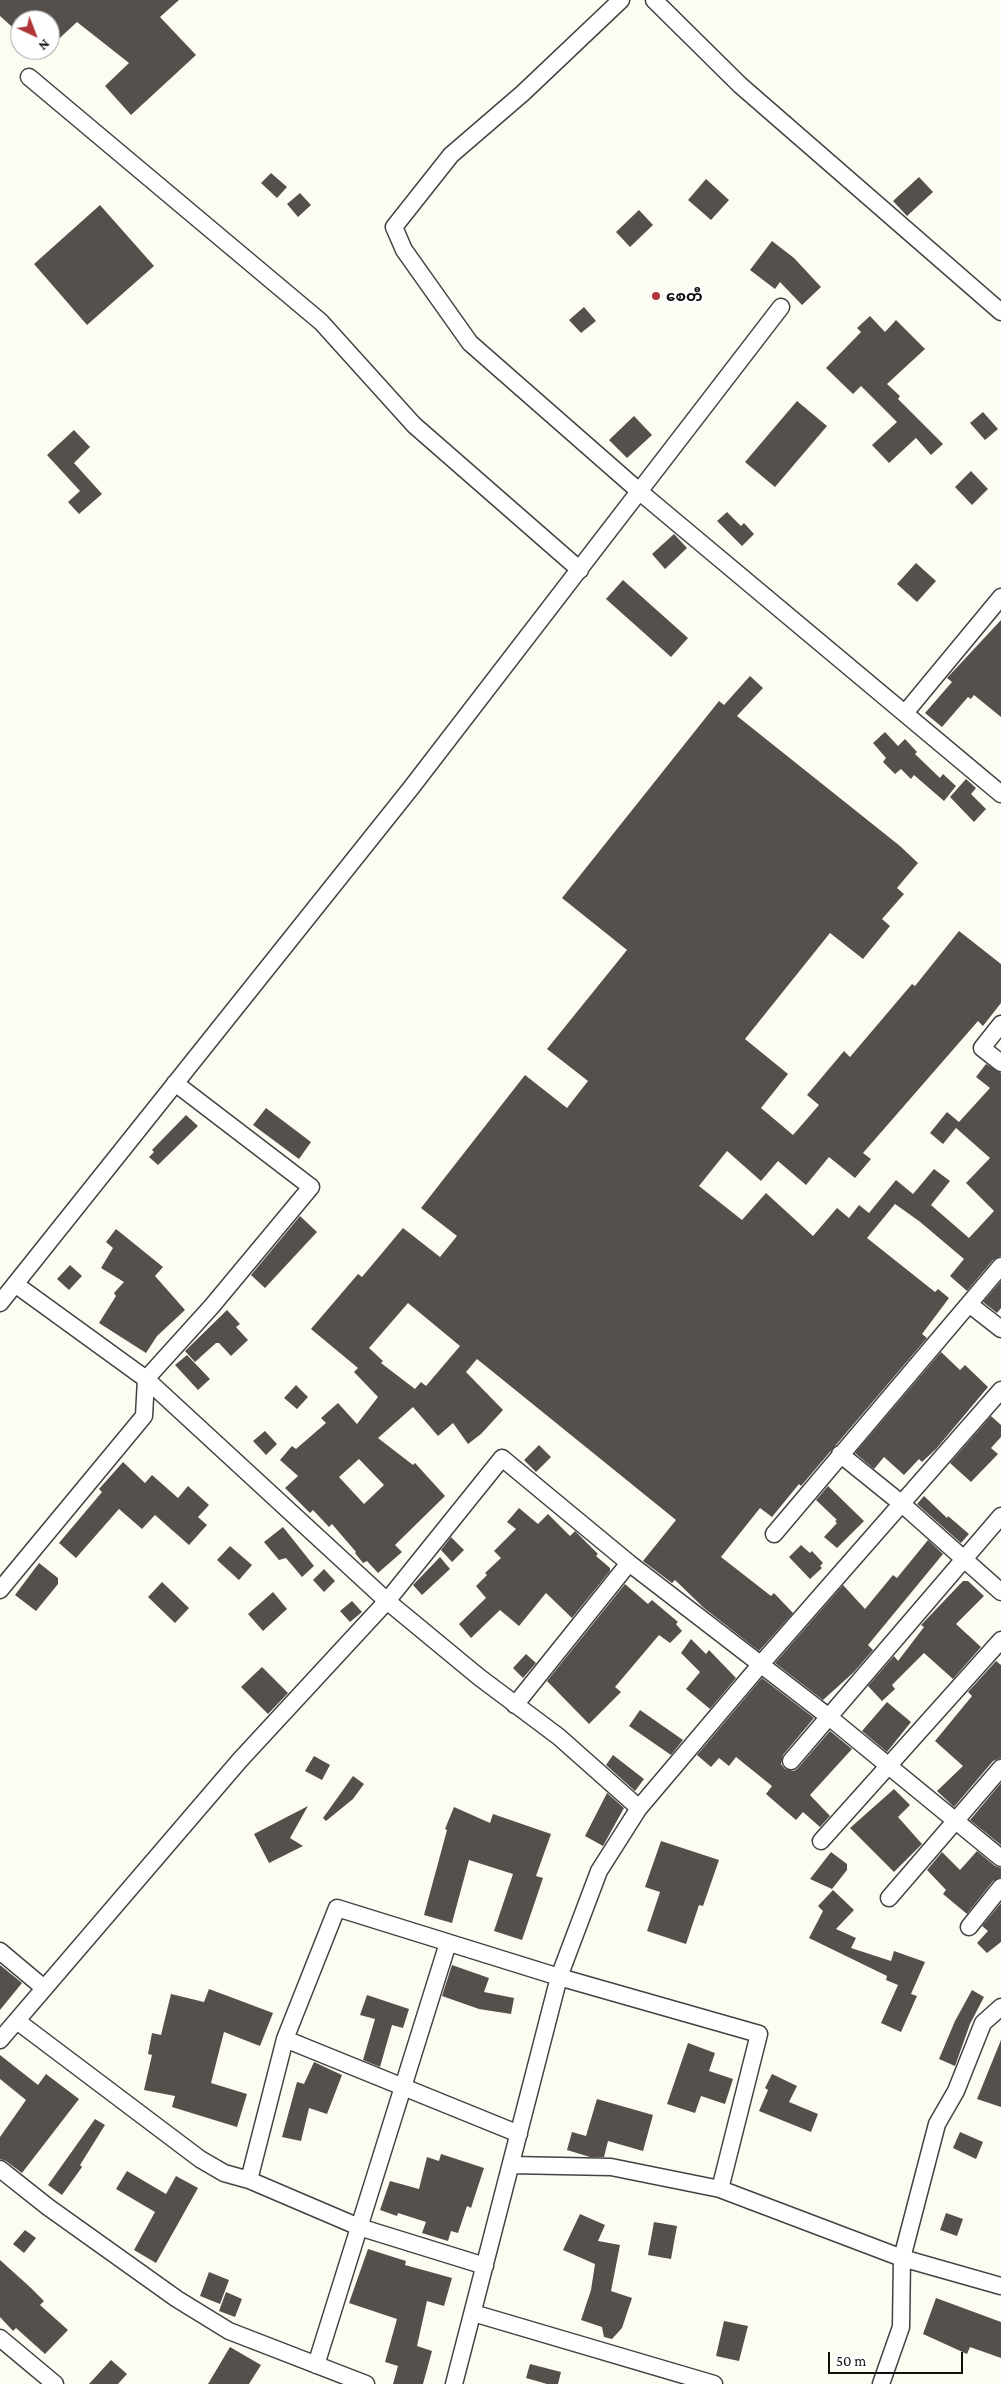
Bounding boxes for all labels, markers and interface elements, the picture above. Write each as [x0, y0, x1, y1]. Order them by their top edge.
north arrow [10, 10, 60, 60]
text: N [36, 36, 54, 54]
place label: စေတီ [666, 287, 703, 305]
marker: စေတီ [650, 290, 662, 302]
scale bar [831, 2342, 966, 2374]
text: 50 m [836, 2353, 866, 2369]

